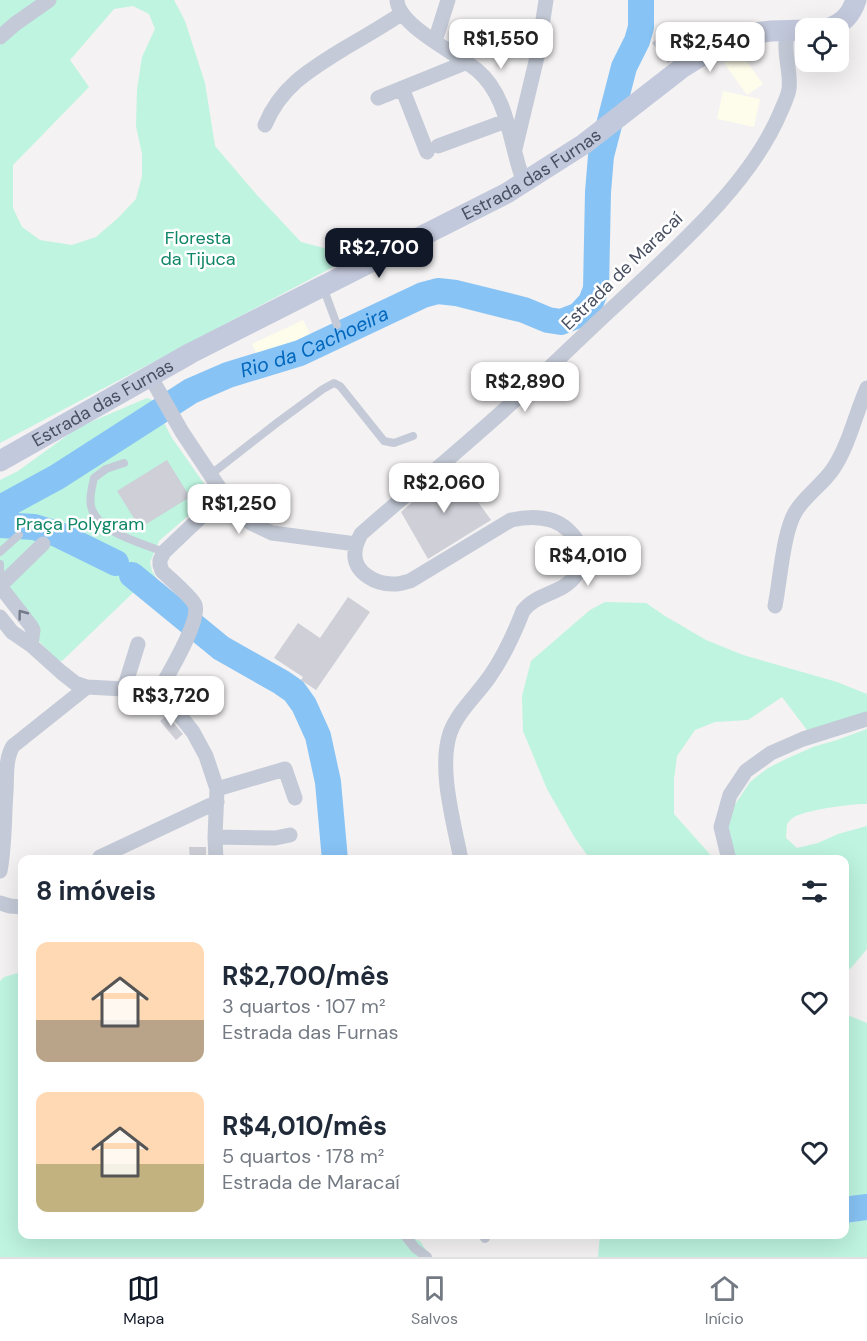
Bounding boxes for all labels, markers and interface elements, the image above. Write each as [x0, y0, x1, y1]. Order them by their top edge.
map controls [795, 18, 849, 72]
button: locate [795, 18, 849, 72]
pin: R$1,550 [446, 19, 556, 70]
pin: R$2,540 [655, 22, 765, 73]
text: R$1,550 [463, 25, 539, 51]
text: R$2,540 [670, 28, 750, 54]
street label: Estrada das Furnas [458, 123, 606, 226]
street label: Estrada de Maracaí [556, 207, 688, 335]
park label: Floresta da Tijuca [160, 226, 236, 271]
pin: R$2,700 [324, 228, 434, 279]
text: R$2,700 [339, 234, 419, 260]
water label: Rio da Cachoeira [237, 300, 393, 384]
street label: Estrada das Furnas [28, 353, 178, 452]
pin: R$2,890 [470, 362, 580, 413]
text: R$2,890 [485, 368, 565, 394]
pin: R$2,060 [389, 463, 499, 514]
text: R$2,060 [403, 469, 485, 495]
pin: R$1,250 [184, 484, 294, 535]
text: R$1,250 [202, 490, 276, 516]
park label: Praça Polygram [16, 512, 144, 536]
pin: R$4,010 [533, 536, 643, 587]
text: R$4,010 [549, 542, 627, 568]
one-way arrow [18, 610, 29, 621]
pin: R$3,720 [116, 676, 226, 727]
text: R$3,720 [132, 682, 210, 708]
text: 8 imóveis [36, 874, 156, 908]
icon: filters [798, 875, 831, 908]
text: R$2,700/mês [222, 959, 389, 993]
icon: home [84, 966, 156, 1038]
icon: heart [798, 986, 831, 1019]
text: 3 quartos · 107 m² [222, 993, 386, 1019]
text: Estrada das Furnas [222, 1019, 399, 1045]
text: R$4,010/mês [222, 1109, 387, 1143]
icon: home [84, 1116, 156, 1188]
icon: heart [798, 1136, 831, 1169]
text: 5 quartos · 178 m² [222, 1143, 384, 1169]
text: Estrada de Maracaí [222, 1169, 400, 1195]
tab: Mapa [123, 1272, 164, 1329]
tab: Salvos [411, 1272, 458, 1329]
tab: Início [705, 1272, 744, 1329]

